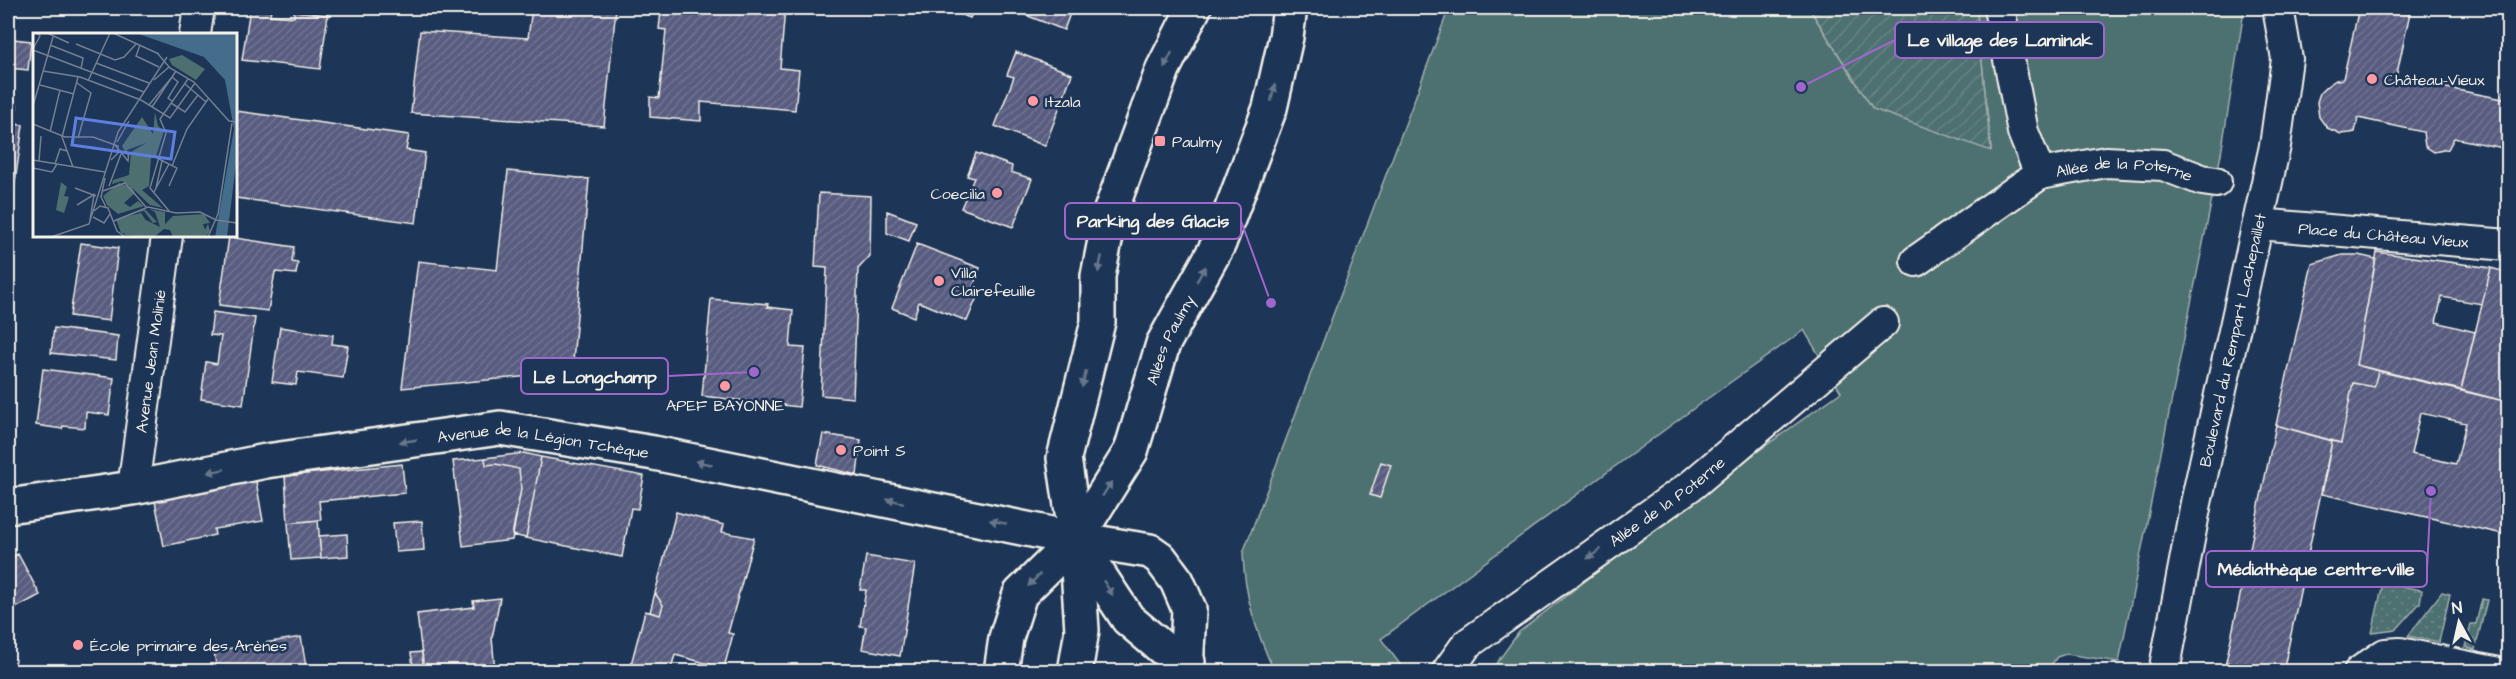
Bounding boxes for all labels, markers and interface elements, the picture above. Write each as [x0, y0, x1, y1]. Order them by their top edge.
callout: Le village des Laminak [1895, 22, 2104, 58]
text: Le village des Laminak [1907, 28, 2094, 54]
inset map [33, 33, 237, 237]
one-way arrow [1163, 51, 1172, 68]
place label: Château-Vieux [2384, 69, 2485, 91]
marker: Château-Vieux [2365, 72, 2379, 86]
one-way arrow [1269, 84, 1279, 102]
place label: Itzala [1045, 91, 1081, 113]
marker: Itzala [1026, 94, 1040, 108]
place label: Paulmy [1172, 131, 1222, 154]
marker: Paulmy [1153, 134, 1167, 148]
street label: Allée de la Poterne [2054, 152, 2196, 187]
place label: Coecilia [930, 183, 985, 205]
marker: Coecilia [990, 186, 1004, 200]
callout: Parking des Glacis [1065, 203, 1241, 239]
text: Parking des Glacis [1077, 209, 1229, 235]
street label: Boulevard du Rempart Lachepaillet [2194, 211, 2272, 469]
street label: Place du Château Vieux [2297, 217, 2470, 254]
one-way arrow [1095, 255, 1104, 274]
place label: Villa Clairefeuille [951, 262, 1036, 302]
one-way arrow [1196, 265, 1206, 282]
marker: Villa Clairefeuille [932, 274, 946, 288]
street label: Avenue Jean Molinié [131, 288, 172, 434]
street label: Allées Paulmy [1141, 291, 1201, 388]
callout: Le Longchamp [521, 358, 668, 394]
text: Le Longchamp [533, 365, 657, 391]
one-way arrow [1078, 370, 1088, 388]
marker: APEF BAYONNE [718, 379, 732, 393]
place label: APEF BAYONNE [666, 395, 784, 417]
street label: Avenue de la Légion Tchèque [436, 418, 651, 464]
one-way arrow [399, 436, 418, 445]
place label: Point S [853, 440, 906, 462]
marker: Point S [834, 443, 848, 457]
street label: Allée de la Poterne [1605, 451, 1730, 552]
one-way arrow [695, 458, 714, 467]
one-way arrow [206, 467, 225, 476]
one-way arrow [1101, 481, 1112, 497]
one-way arrow [886, 496, 905, 505]
one-way arrow [989, 517, 1007, 527]
one-way arrow [1587, 548, 1603, 560]
callout: Médiathèque centre-ville [2206, 551, 2427, 587]
text: Médiathèque centre-ville [2217, 557, 2415, 582]
one-way arrow [1027, 573, 1042, 587]
one-way arrow [1102, 579, 1113, 596]
north arrow [2429, 592, 2489, 652]
text: N [2451, 597, 2464, 620]
place label: École primaire des Arènes [90, 635, 287, 657]
marker: École primaire des Arènes [71, 638, 85, 652]

